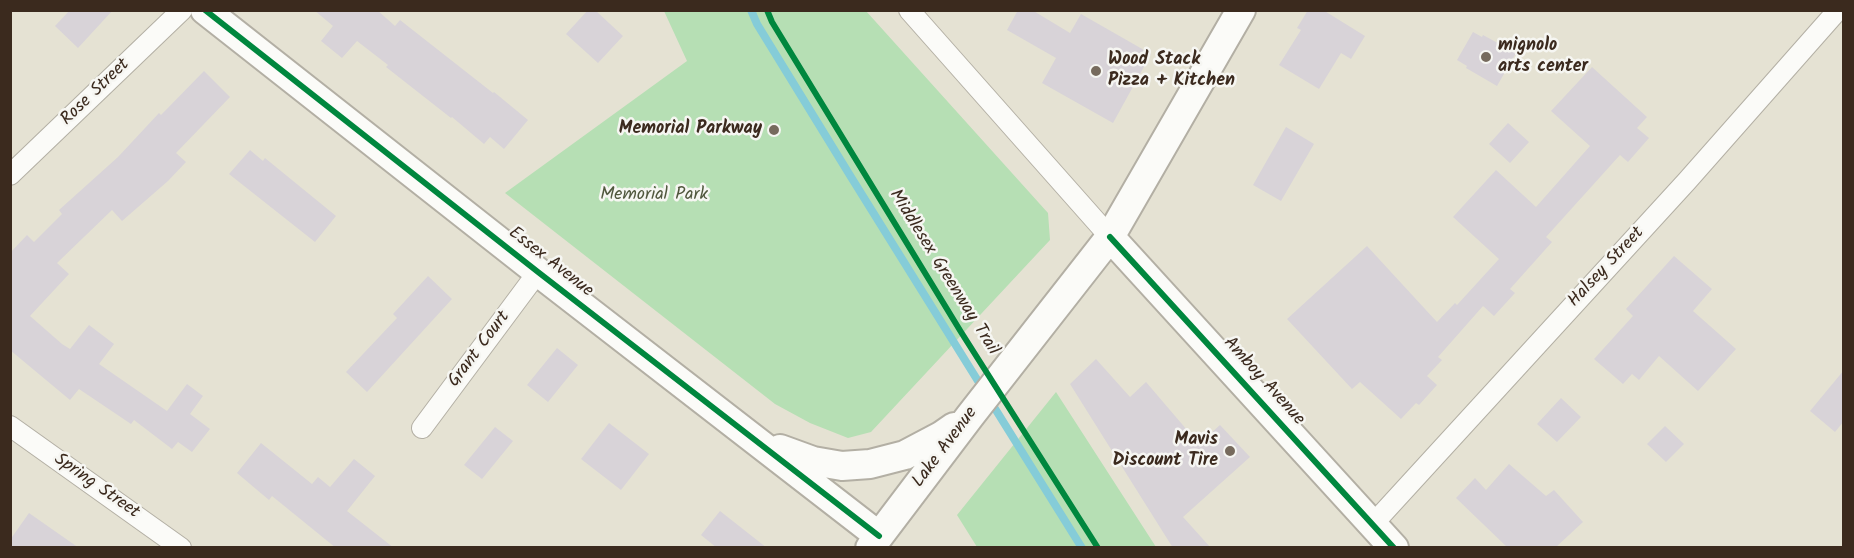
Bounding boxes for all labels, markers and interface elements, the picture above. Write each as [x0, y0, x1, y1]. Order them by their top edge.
place label: mignolo arts center [1498, 36, 1588, 78]
place label: Wood Stack Pizza + Kitchen [1108, 50, 1235, 92]
marker: mignolo arts center [1479, 50, 1493, 64]
street label: Rose Street [57, 55, 135, 131]
marker: Wood Stack Pizza + Kitchen [1089, 64, 1103, 78]
place label: Memorial Parkway [619, 119, 762, 141]
marker: Memorial Parkway [767, 123, 781, 137]
park label: Memorial Park [600, 185, 708, 207]
street label: Middlesex Greenway Trail [883, 186, 1003, 360]
street label: Essex Avenue [503, 223, 597, 303]
street label: Halsey Street [1564, 223, 1650, 313]
street label: Grant Court [444, 308, 516, 392]
street label: Amboy Avenue [1218, 333, 1308, 431]
street label: Lake Avenue [909, 404, 983, 492]
place label: Mavis Discount Tire [1112, 430, 1218, 472]
marker: Mavis Discount Tire [1223, 444, 1237, 458]
street label: Spring Street [49, 450, 143, 524]

